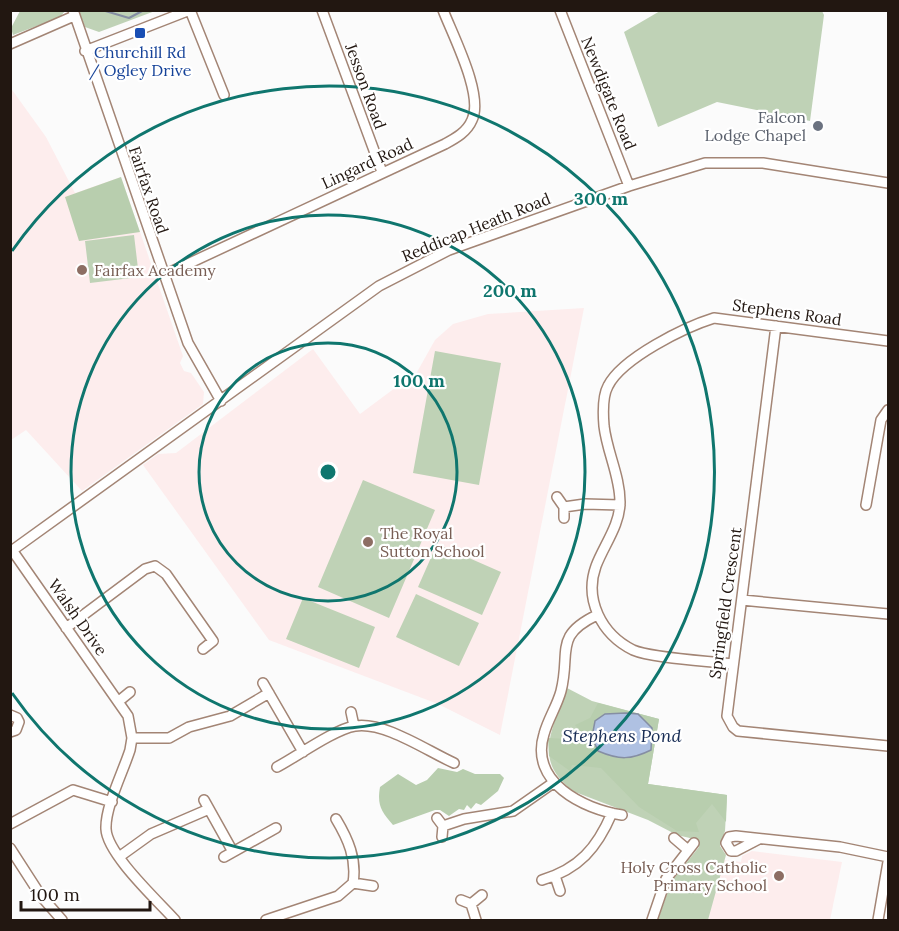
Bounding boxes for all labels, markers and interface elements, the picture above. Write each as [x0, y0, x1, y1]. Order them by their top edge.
marker: Churchill Rd / Ogley Drive [133, 26, 147, 40]
street label: Newdigate Road [577, 33, 641, 153]
street label: Jesson Road [341, 40, 391, 132]
place label: Churchill Rd / Ogley Drive [89, 42, 192, 81]
place label: Falcon Lodge Chapel [705, 107, 806, 145]
marker: Falcon Lodge Chapel [811, 119, 825, 133]
street label: Lingard Road [318, 133, 416, 193]
street label: Fairfax Road [125, 144, 173, 237]
text: 300 m [574, 187, 629, 210]
street label: Reddicap Heath Road [399, 188, 554, 266]
place label: Fairfax Academy [94, 260, 216, 280]
marker: Fairfax Academy [75, 263, 89, 277]
text: 200 m [483, 279, 537, 302]
street label: Stephens Road [731, 294, 843, 330]
text: 100 m [393, 369, 445, 392]
centre of rings [318, 462, 338, 482]
place label: The Royal Sutton School [380, 523, 485, 561]
street label: Springfield Crescent [704, 525, 746, 680]
marker: The Royal Sutton School [361, 535, 375, 549]
street label: Walsh Drive [44, 575, 112, 660]
water label: Stephens Pond [563, 724, 681, 747]
place label: Holy Cross Catholic Primary School [620, 857, 767, 895]
marker: Holy Cross Catholic Primary School [772, 869, 786, 883]
scale bar [21, 874, 150, 912]
text: 100 m [30, 883, 80, 906]

